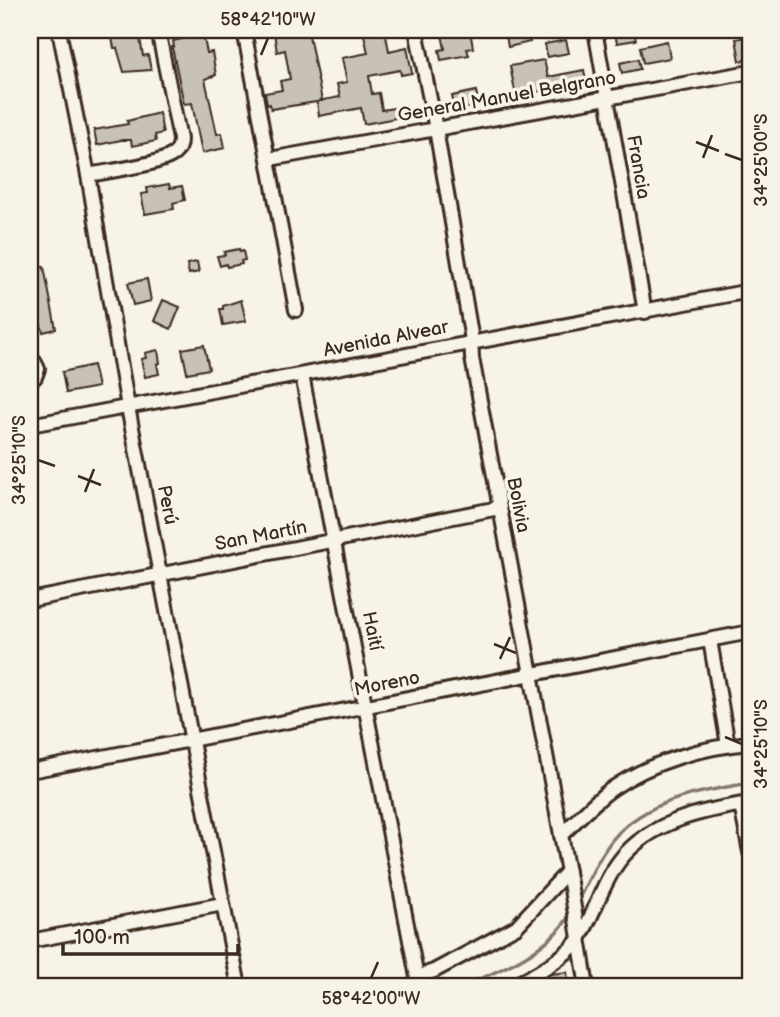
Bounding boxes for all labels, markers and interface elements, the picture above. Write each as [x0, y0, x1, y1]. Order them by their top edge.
text: 58°42'10"W [220, 9, 316, 30]
street label: General Manuel Belgrano [396, 66, 618, 128]
text: 34°25'00"S [751, 113, 772, 207]
street label: Francia [621, 133, 655, 201]
street label: Avenida Alvear [322, 315, 452, 362]
text: 34°25'10"S [9, 415, 30, 505]
street label: Bolivia [501, 475, 535, 535]
street label: Perú [152, 483, 182, 527]
street label: San Martín [213, 516, 309, 556]
street label: Haití [357, 609, 387, 653]
street label: Moreno [352, 666, 422, 702]
text: 34°25'10"S [751, 699, 772, 789]
scale bar [63, 912, 238, 956]
text: 100 m [74, 925, 130, 950]
text: 58°42'00"W [321, 988, 421, 1009]

